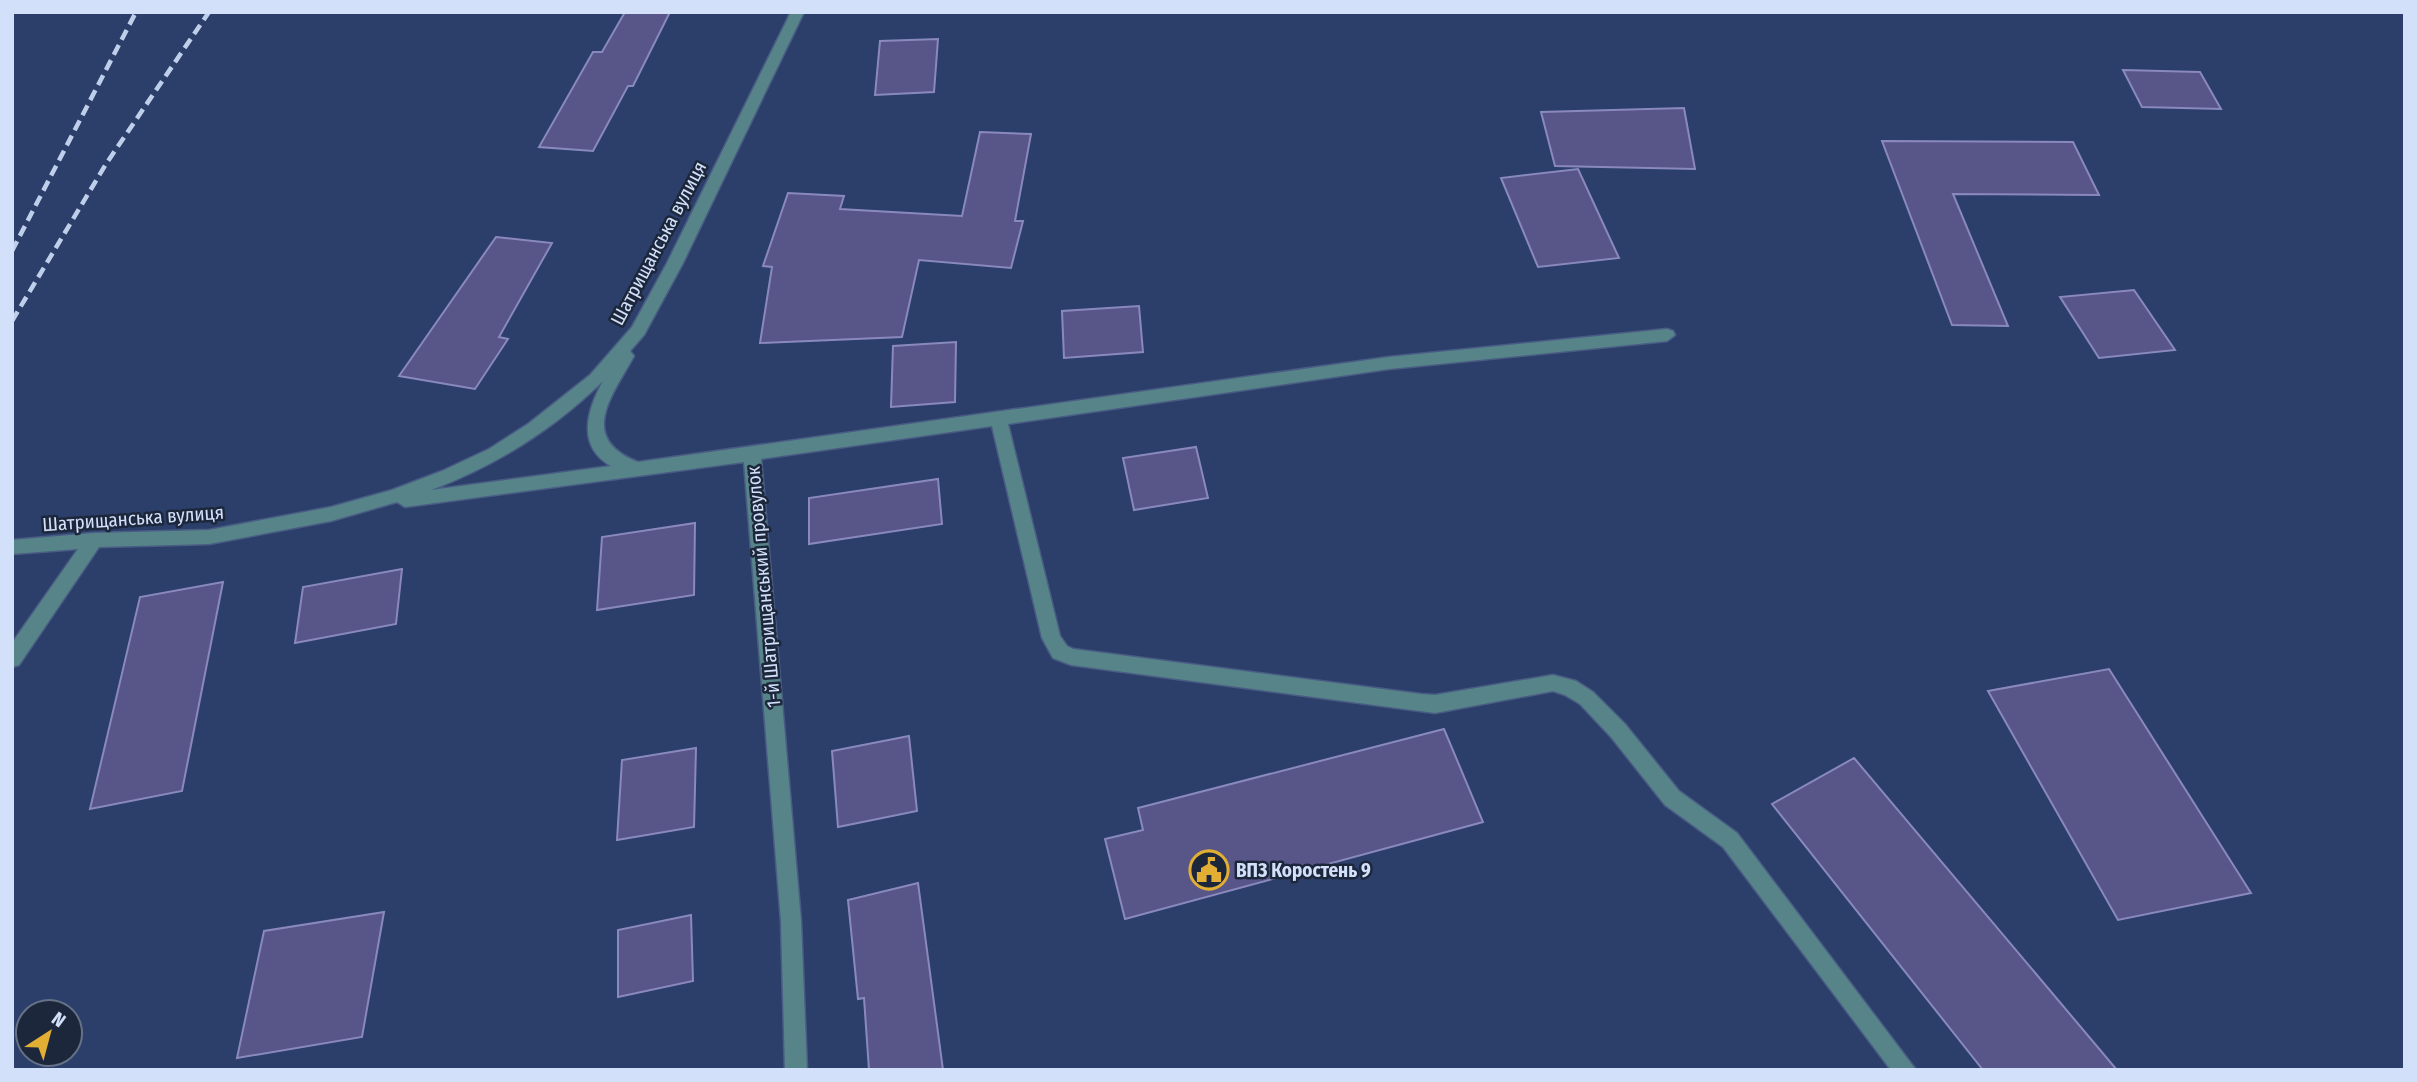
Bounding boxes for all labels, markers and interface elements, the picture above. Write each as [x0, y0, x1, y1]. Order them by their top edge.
street label: Шатрищанська вулиця [606, 157, 711, 329]
street label: 1-й Шатрищанський провулок [741, 465, 785, 708]
street label: Шатрищанська вулиця [41, 501, 225, 536]
public building icon: ВПЗ Коростень 9 [1188, 849, 1230, 891]
place label: ВПЗ Коростень 9 [1236, 859, 1371, 882]
north arrow [14, 998, 84, 1068]
text: N [47, 1007, 70, 1032]

